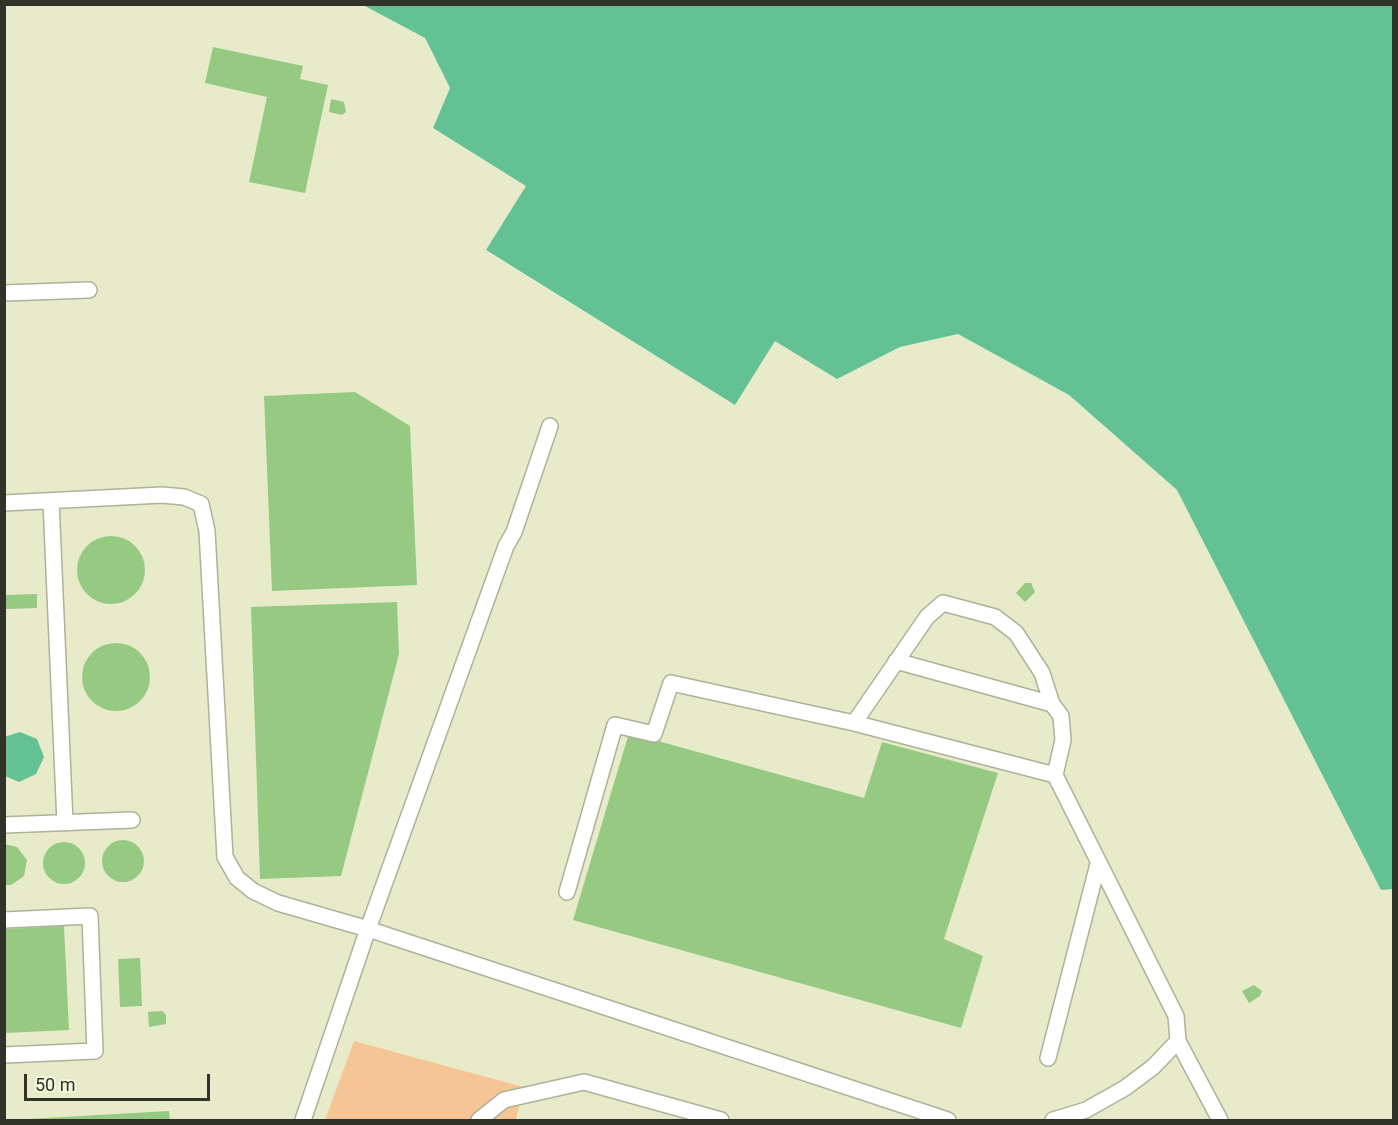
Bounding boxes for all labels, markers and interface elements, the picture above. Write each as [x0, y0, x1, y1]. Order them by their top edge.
scale bar [27, 1062, 213, 1100]
text: 50 m [35, 1074, 75, 1095]

